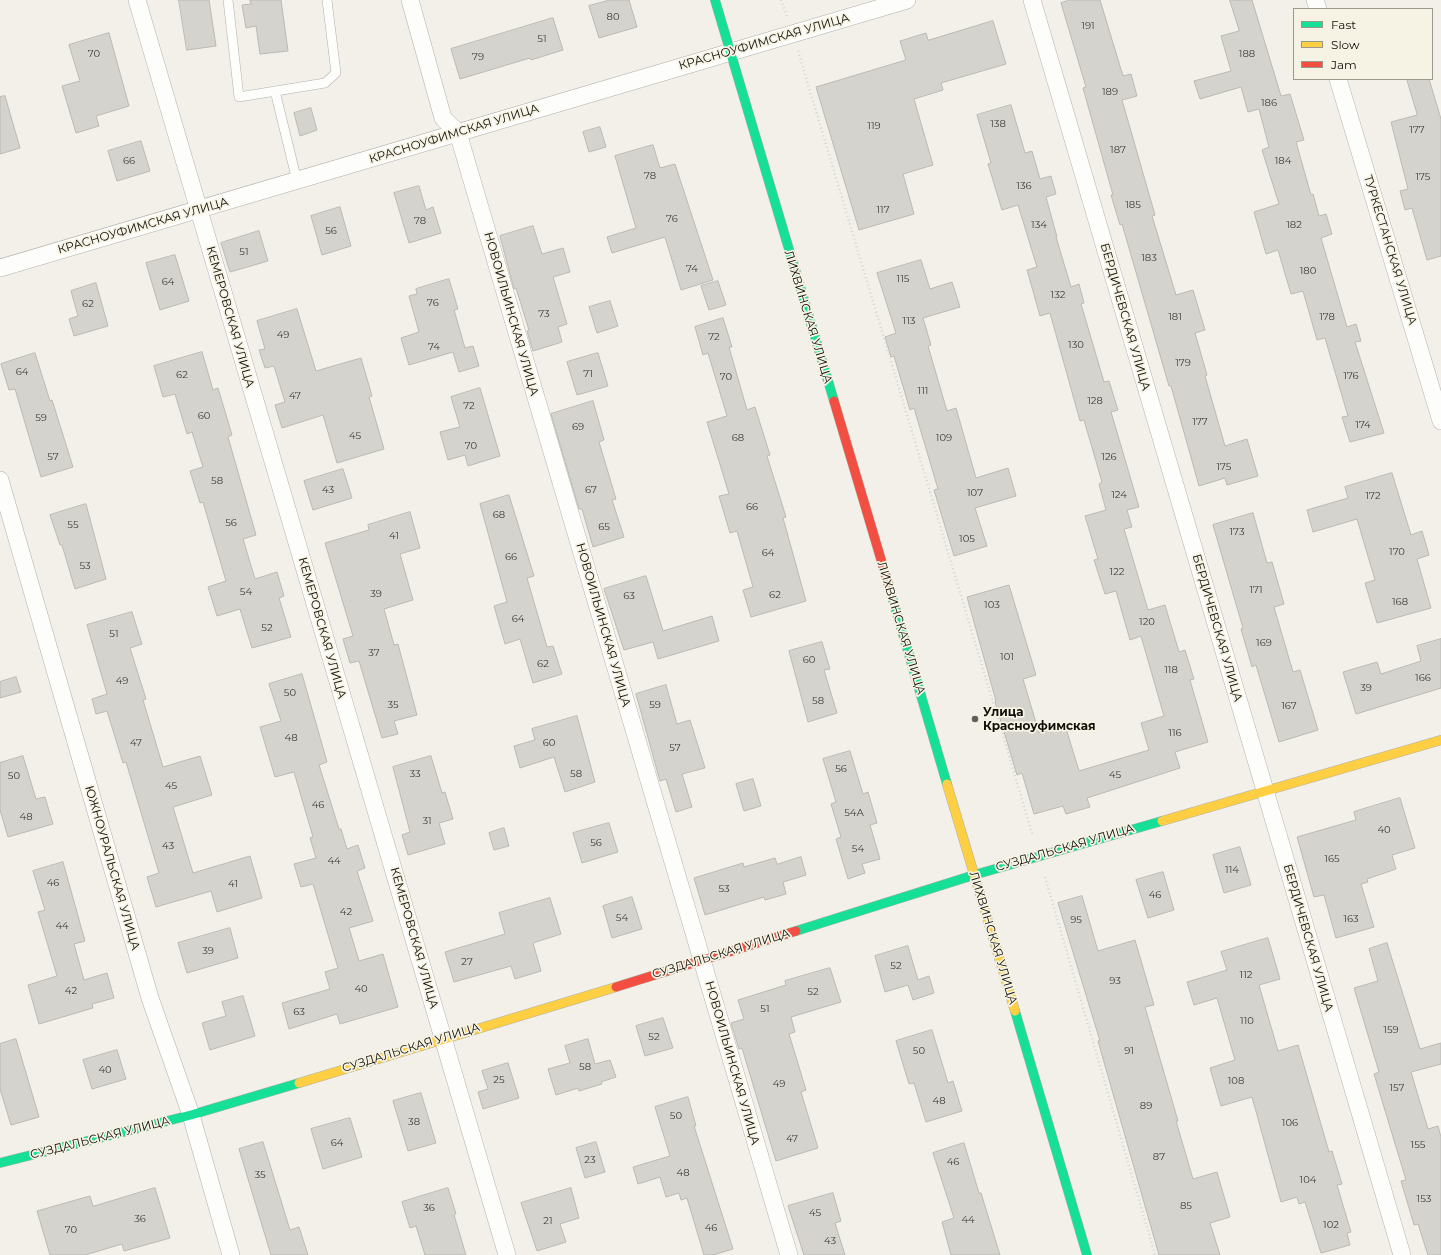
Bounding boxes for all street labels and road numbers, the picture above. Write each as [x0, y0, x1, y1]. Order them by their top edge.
street label: КРАСНОУФИМСКАЯ УЛИЦА [677, 11, 851, 73]
street label: КРАСНОУФИМСКАЯ УЛИЦА [367, 101, 541, 167]
street label: ТУРКЕСТАНСКАЯ УЛИЦА [1360, 173, 1420, 327]
street label: КРАСНОУФИМСКАЯ УЛИЦА [56, 195, 230, 257]
street label: НОВОИЛЬИНСКАЯ УЛИЦА [481, 230, 541, 398]
street label: БЕРДИЧЕВСКАЯ УЛИЦА [1097, 242, 1153, 392]
street label: КЕМЕРОВСКАЯ УЛИЦА [203, 245, 257, 389]
street label: ЛИХВИНСКАЯ УЛИЦА [781, 249, 835, 385]
street label: НОВОИЛЬИНСКАЯ УЛИЦА [573, 541, 633, 709]
street label: БЕРДИЧЕВСКАЯ УЛИЦА [1189, 553, 1245, 703]
street label: КЕМЕРОВСКАЯ УЛИЦА [295, 556, 349, 700]
street label: ЛИХВИНСКАЯ УЛИЦА [874, 560, 928, 696]
street label: ЮЖНОУРАЛЬСКАЯ УЛИЦА [82, 784, 142, 952]
street label: СУЗДАЛЬСКАЯ УЛИЦА [994, 821, 1136, 875]
street label: БЕРДИЧЕВСКАЯ УЛИЦА [1280, 863, 1336, 1013]
street label: КЕМЕРОВСКАЯ УЛИЦА [387, 866, 441, 1010]
street label: ЛИХВИНСКАЯ УЛИЦА [966, 870, 1020, 1006]
street label: СУЗДАЛЬСКАЯ УЛИЦА [650, 926, 792, 982]
street label: НОВОИЛЬИНСКАЯ УЛИЦА [702, 979, 762, 1147]
street label: СУЗДАЛЬСКАЯ УЛИЦА [340, 1020, 482, 1076]
street label: СУЗДАЛЬСКАЯ УЛИЦА [29, 1114, 171, 1162]

